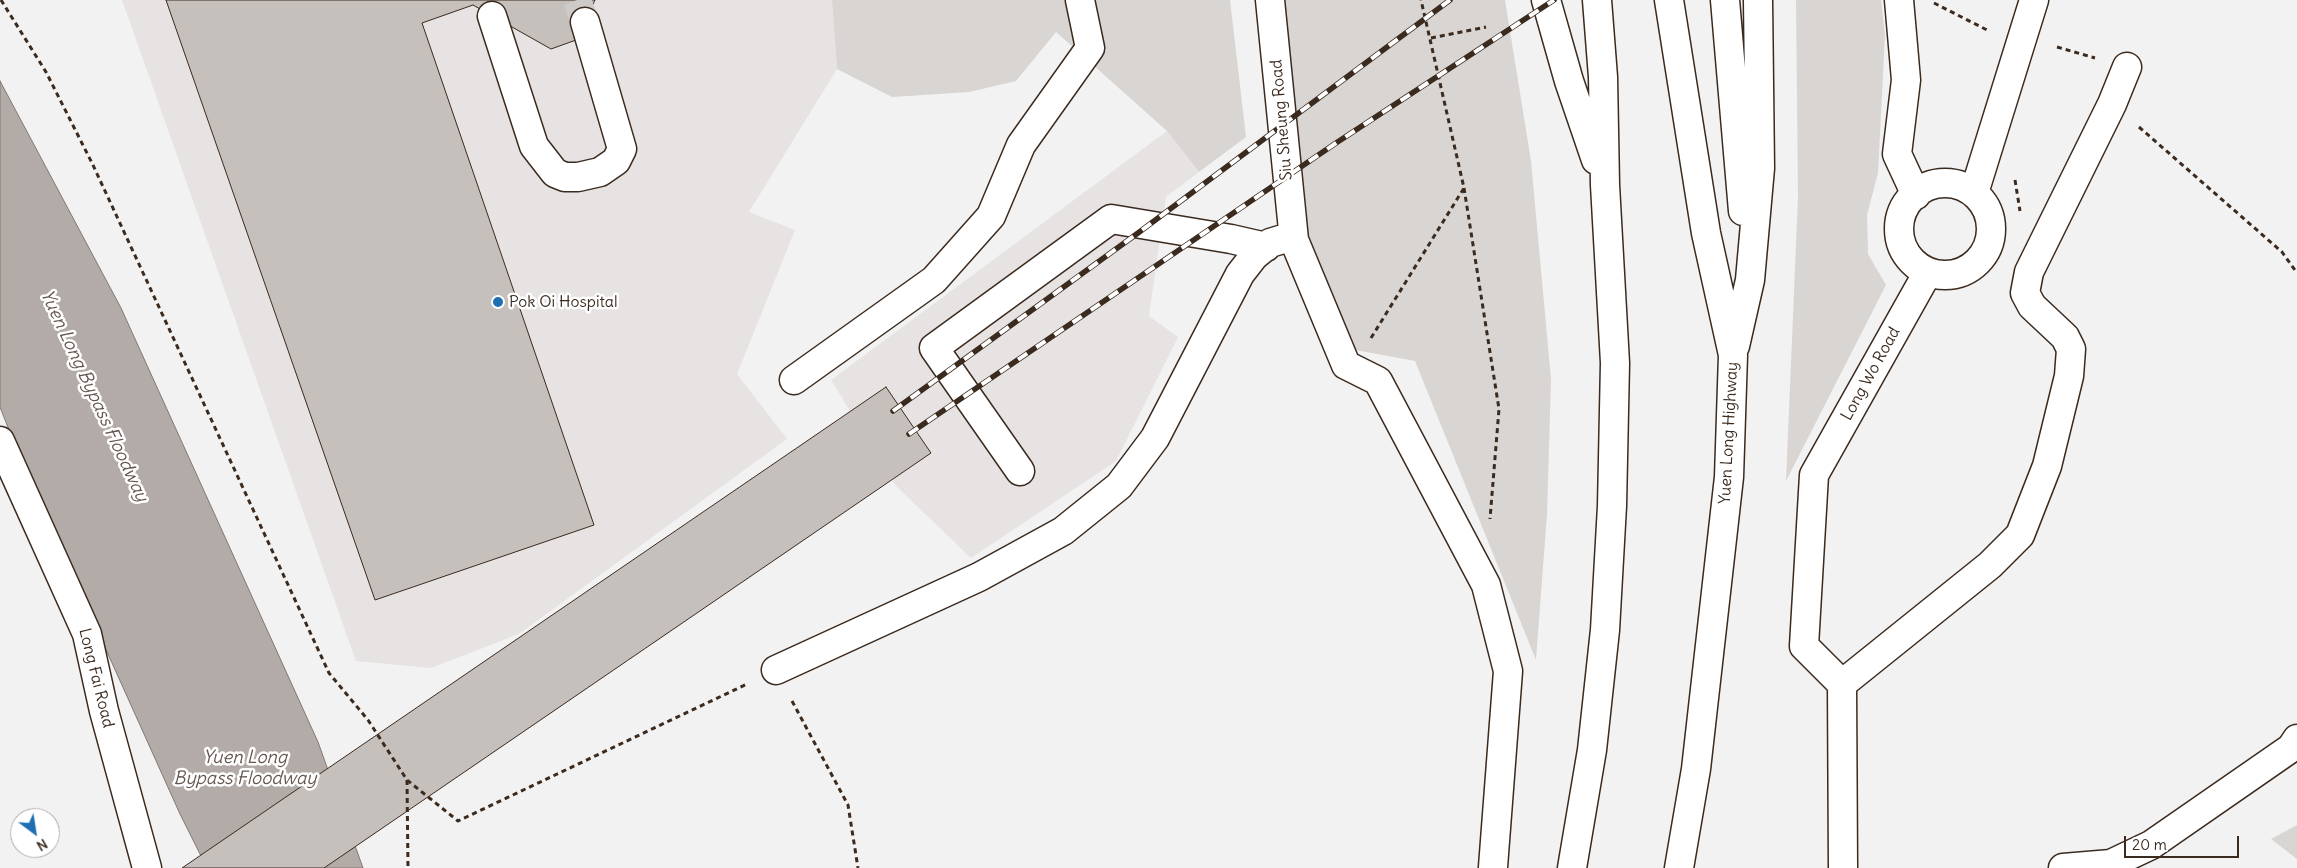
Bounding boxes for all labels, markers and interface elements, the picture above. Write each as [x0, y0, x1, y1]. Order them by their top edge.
street label: Siu Sheung Road [1267, 59, 1297, 181]
water label: Yuen Long Bypass Floodway [35, 287, 153, 505]
place label: Pok Oi Hospital [509, 292, 618, 312]
marker: Pok Oi Hospital [491, 295, 505, 309]
street label: Long Wo Road [1837, 324, 1905, 424]
street label: Yuen Long Highway [1716, 361, 1742, 505]
street label: Long Fai Road [74, 626, 118, 730]
water label: Yuen Long Bypass Floodway [174, 747, 316, 790]
north arrow [10, 808, 60, 858]
scale bar [2127, 826, 2242, 858]
text: N [33, 835, 51, 855]
text: 20 m [2132, 835, 2167, 854]

